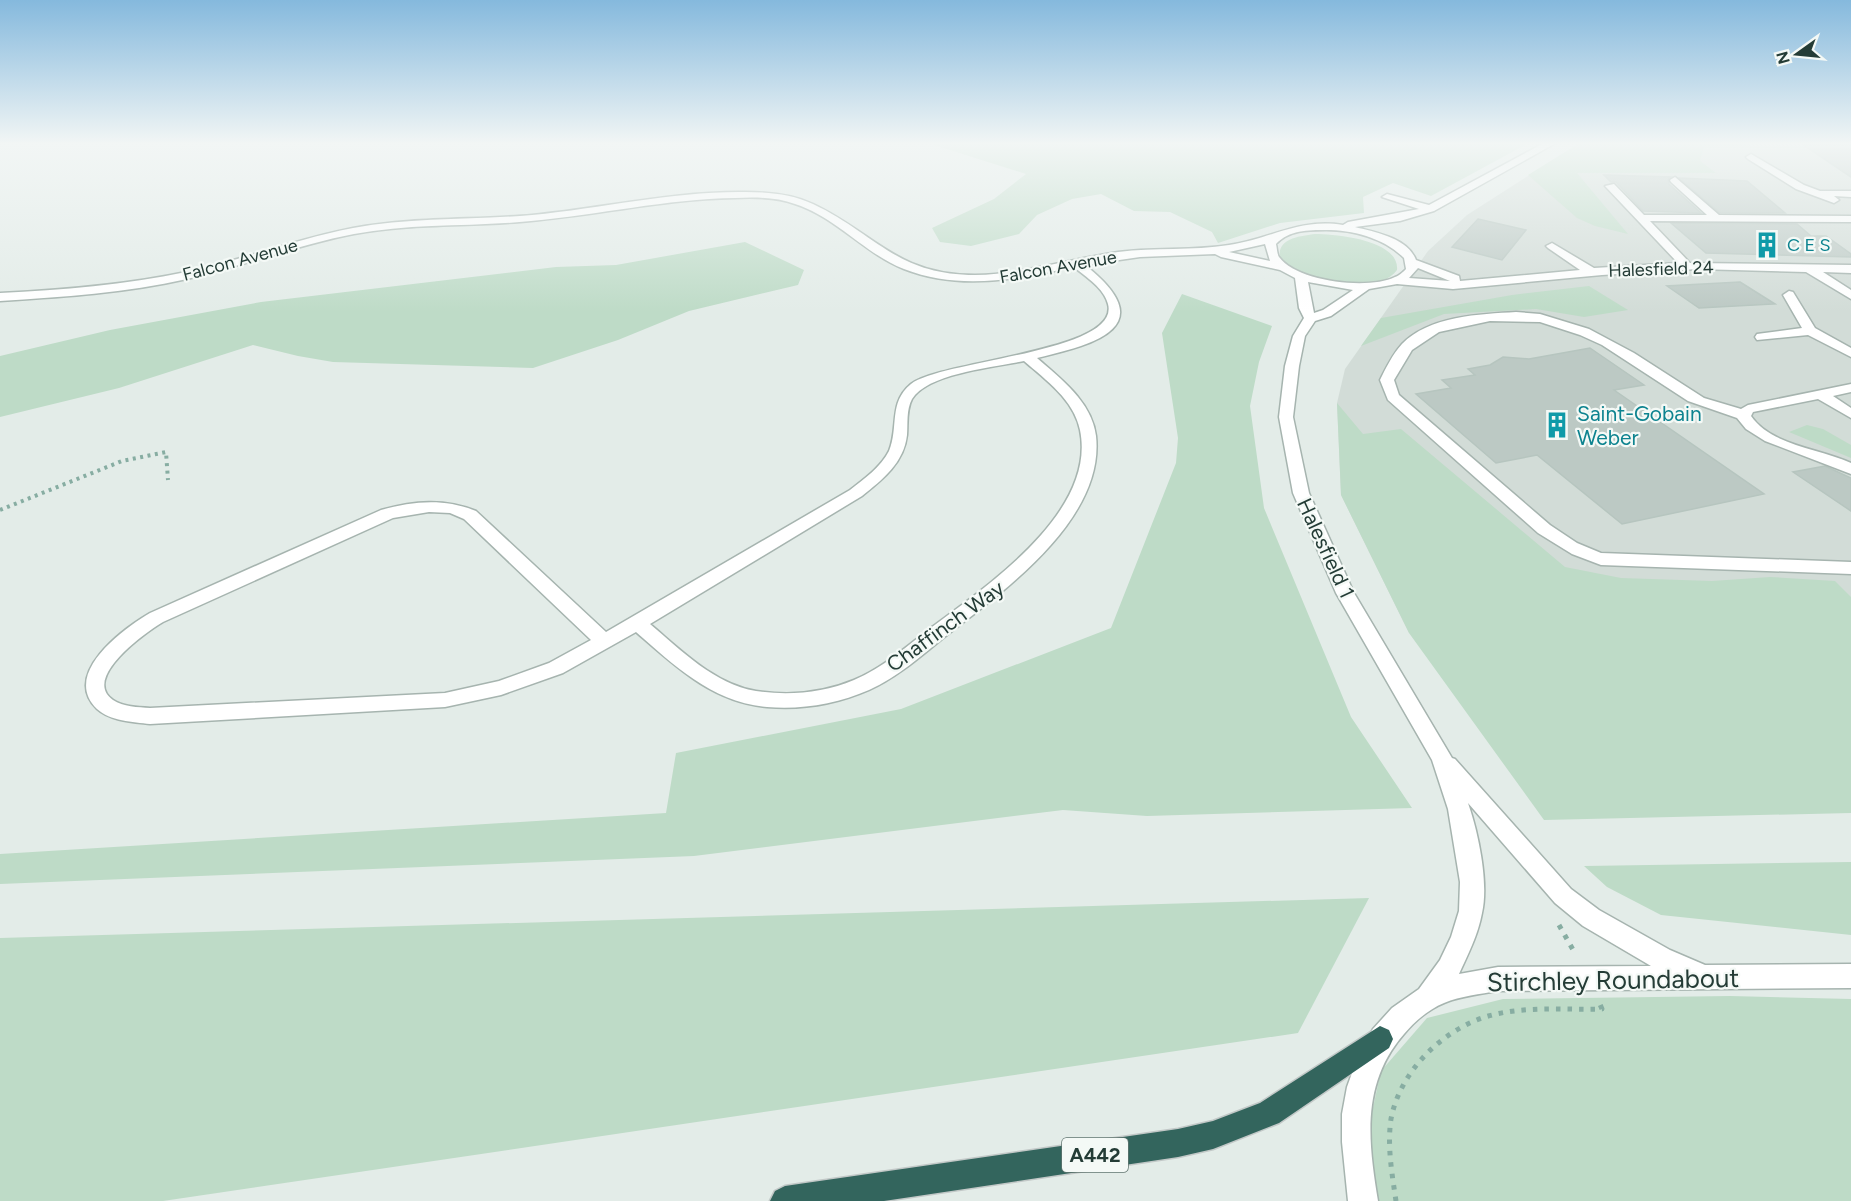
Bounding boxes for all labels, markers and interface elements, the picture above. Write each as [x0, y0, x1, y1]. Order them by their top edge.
north arrow [1767, 24, 1827, 84]
text: N [1772, 49, 1794, 66]
building icon: C E S [1752, 230, 1782, 260]
street label: Falcon Avenue [180, 234, 300, 286]
place label: C E S [1787, 234, 1831, 256]
street label: Falcon Avenue [998, 246, 1118, 288]
street label: Halesfield 24 [1608, 256, 1714, 282]
place label: Saint-Gobain Weber [1577, 401, 1702, 450]
building icon: Saint-Gobain Weber [1542, 410, 1572, 440]
street label: Halesfield 1 [1292, 494, 1360, 602]
street label: Chaffinch Way [881, 575, 1009, 677]
street label: Stirchley Roundabout [1487, 962, 1740, 998]
road number: A442 [1062, 1138, 1128, 1172]

